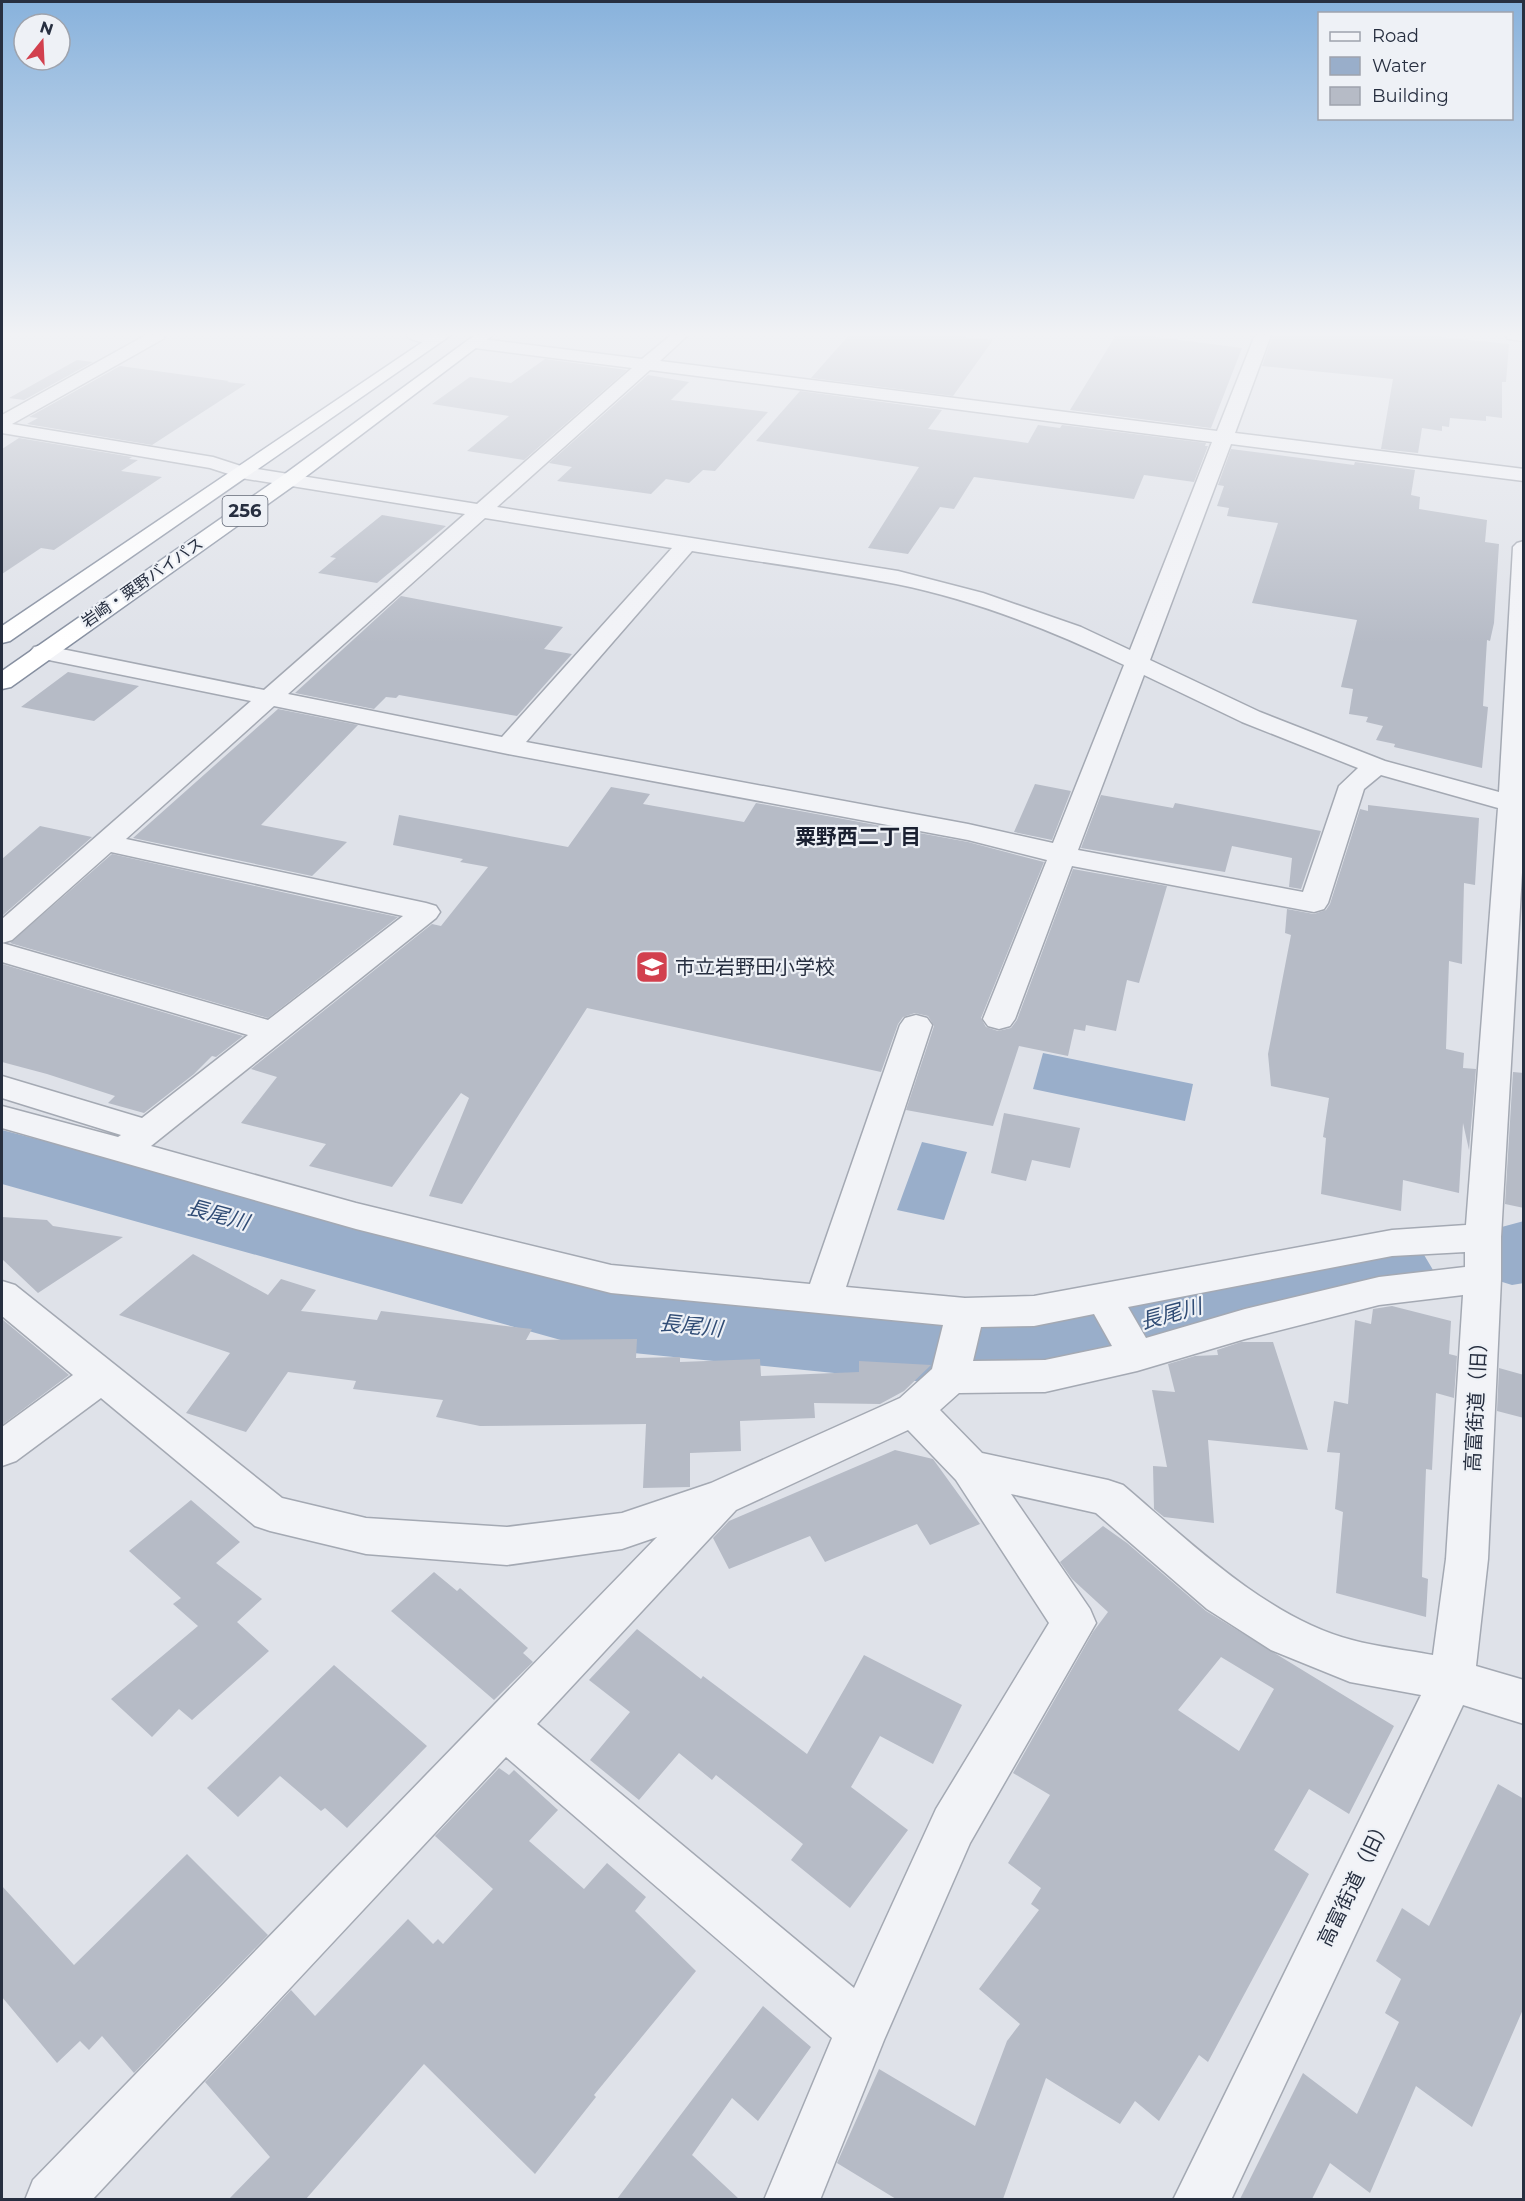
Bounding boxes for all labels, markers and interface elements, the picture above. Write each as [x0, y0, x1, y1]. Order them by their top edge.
north arrow [12, 12, 72, 72]
legend [1318, 12, 1513, 120]
text: N [37, 17, 56, 39]
text: Road [1372, 25, 1419, 47]
text: Water [1372, 55, 1427, 77]
text: Building [1372, 85, 1449, 107]
road number: 256 [222, 496, 268, 526]
street label: 岩崎・粟野バイパス [78, 533, 207, 631]
district label: 粟野西二丁目 [795, 824, 921, 849]
school or university icon: 市立岩野田小学校 [634, 949, 670, 985]
place label: 市立岩野田小学校 [675, 955, 835, 979]
water label: 長尾川 [184, 1194, 254, 1235]
water label: 長尾川 [1137, 1293, 1206, 1334]
water label: 長尾川 [658, 1310, 726, 1341]
street label: 高富街道（旧） [1460, 1331, 1492, 1473]
street label: 高富街道（旧） [1313, 1814, 1395, 1950]

